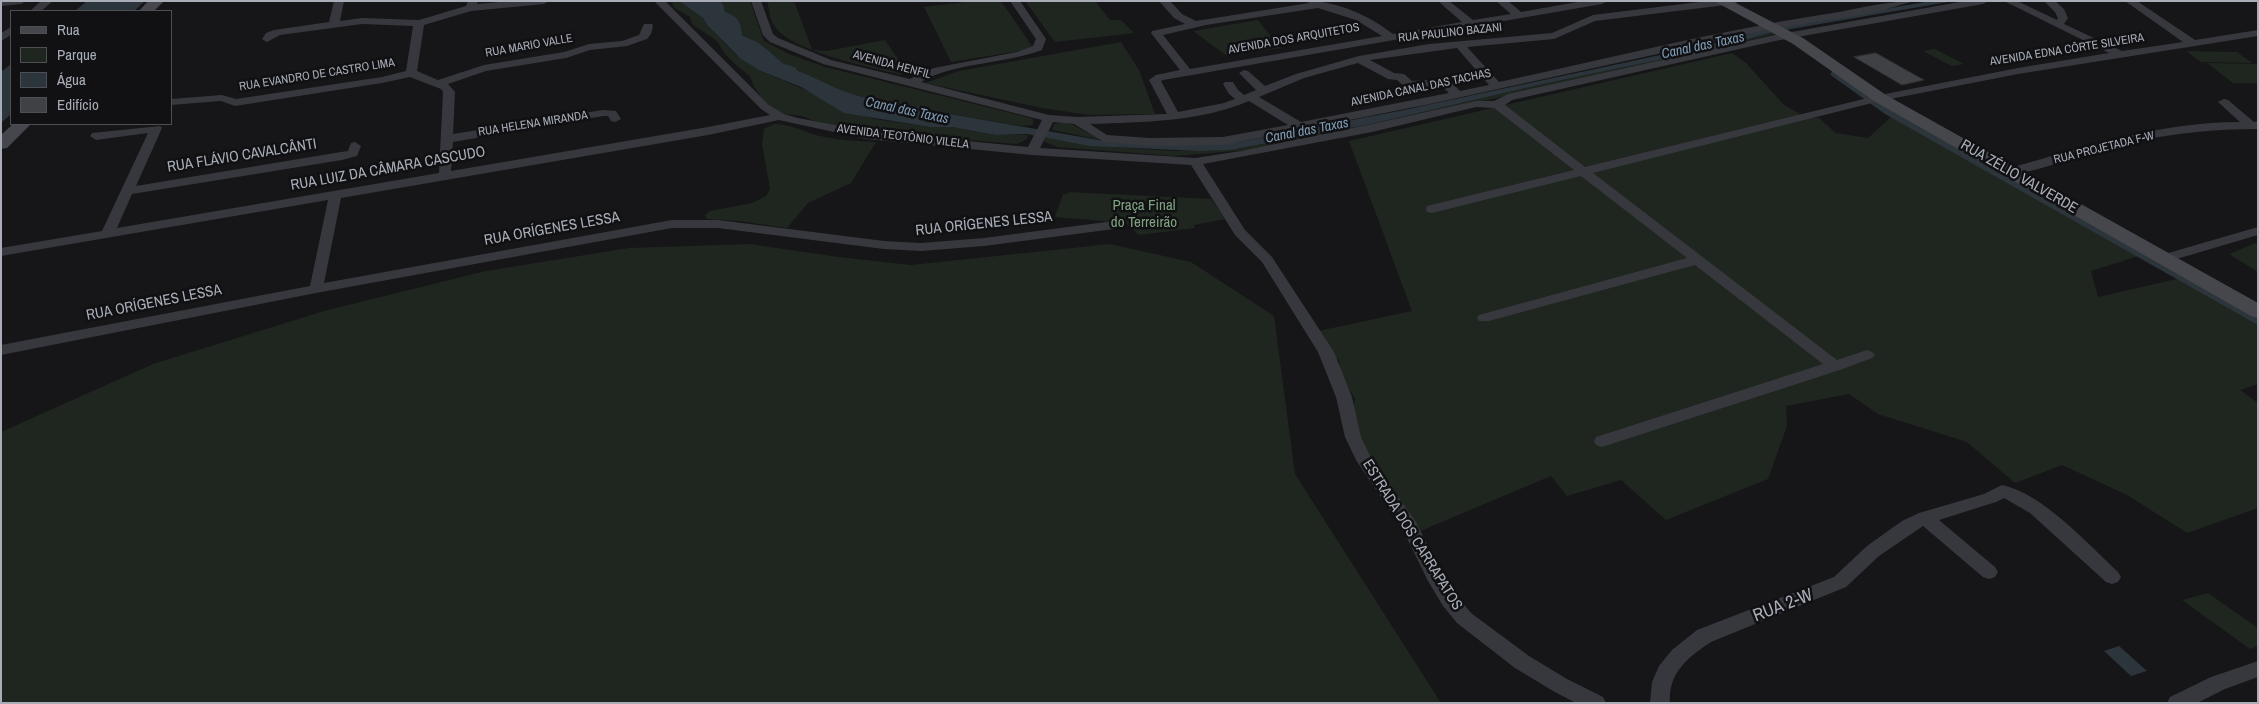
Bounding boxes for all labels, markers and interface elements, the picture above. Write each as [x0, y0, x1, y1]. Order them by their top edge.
legend [10, 10, 172, 125]
text: Rua [57, 19, 80, 40]
street label: AVENIDA DOS ARQUITETOS [1227, 20, 1361, 58]
street label: RUA PAULINO BAZANI [1397, 20, 1503, 46]
water label: Canal das Taxas [1660, 29, 1746, 63]
street label: RUA MARIO VALLE [484, 31, 574, 61]
street label: AVENIDA EDNA CÔRTE SILVEIRA [1989, 31, 2145, 69]
text: Parque [57, 44, 97, 65]
street label: AVENIDA HENFIL [851, 48, 933, 82]
street label: RUA EVANDRO DE CASTRO LIMA [238, 56, 396, 94]
street label: AVENIDA CANAL DAS TACHAS [1350, 66, 1492, 110]
text: Água [57, 69, 86, 90]
text: Edifício [57, 94, 99, 115]
water label: Canal das Taxas [864, 94, 950, 128]
street label: RUA HELENA MIRANDA [477, 108, 589, 140]
water label: Canal das Taxas [1264, 115, 1350, 147]
street label: AVENIDA TEOTÔNIO VILELA [836, 122, 970, 152]
street label: RUA PROJETADA F-W [2052, 129, 2156, 167]
street label: RUA FLÁVIO CAVALCÂNTI [166, 135, 318, 177]
street label: RUA ZÉLIO VALVERDE [1957, 136, 2081, 218]
street label: RUA LUIZ DA CÂMARA CASCUDO [289, 143, 487, 195]
park label: Praça Final do Terreirão [1111, 197, 1177, 232]
street label: RUA ORÍGENES LESSA [483, 208, 621, 250]
street label: RUA ORÍGENES LESSA [915, 208, 1053, 240]
street label: RUA ORÍGENES LESSA [85, 281, 223, 325]
street label: ESTRADA DOS CARRAPATOS [1358, 456, 1466, 614]
street label: RUA 2-W [1750, 585, 1816, 627]

